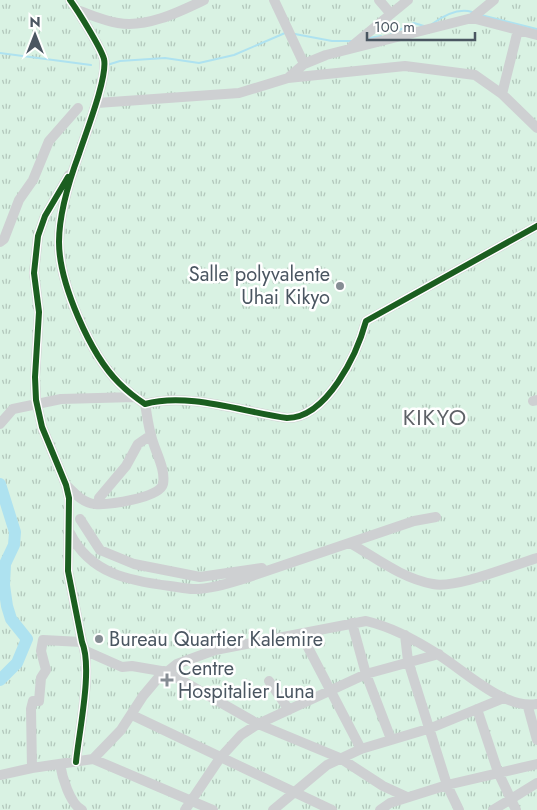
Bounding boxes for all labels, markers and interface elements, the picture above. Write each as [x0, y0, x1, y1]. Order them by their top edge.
north arrow [10, 10, 60, 60]
scale bar [367, 10, 474, 42]
text: N [29, 12, 41, 32]
text: 100 m [374, 16, 415, 38]
place label: Salle polyvalente Uhai Kikyo [189, 260, 330, 312]
marker: Salle polyvalente Uhai Kikyo [334, 280, 346, 292]
district label: KIKYO [403, 401, 467, 433]
place label: Bureau Quartier Kalemire [109, 625, 323, 654]
marker: Bureau Quartier Kalemire [93, 633, 105, 645]
place label: Centre Hospitalier Luna [178, 654, 314, 706]
marker: Centre Hospitalier Luna [160, 673, 174, 687]

